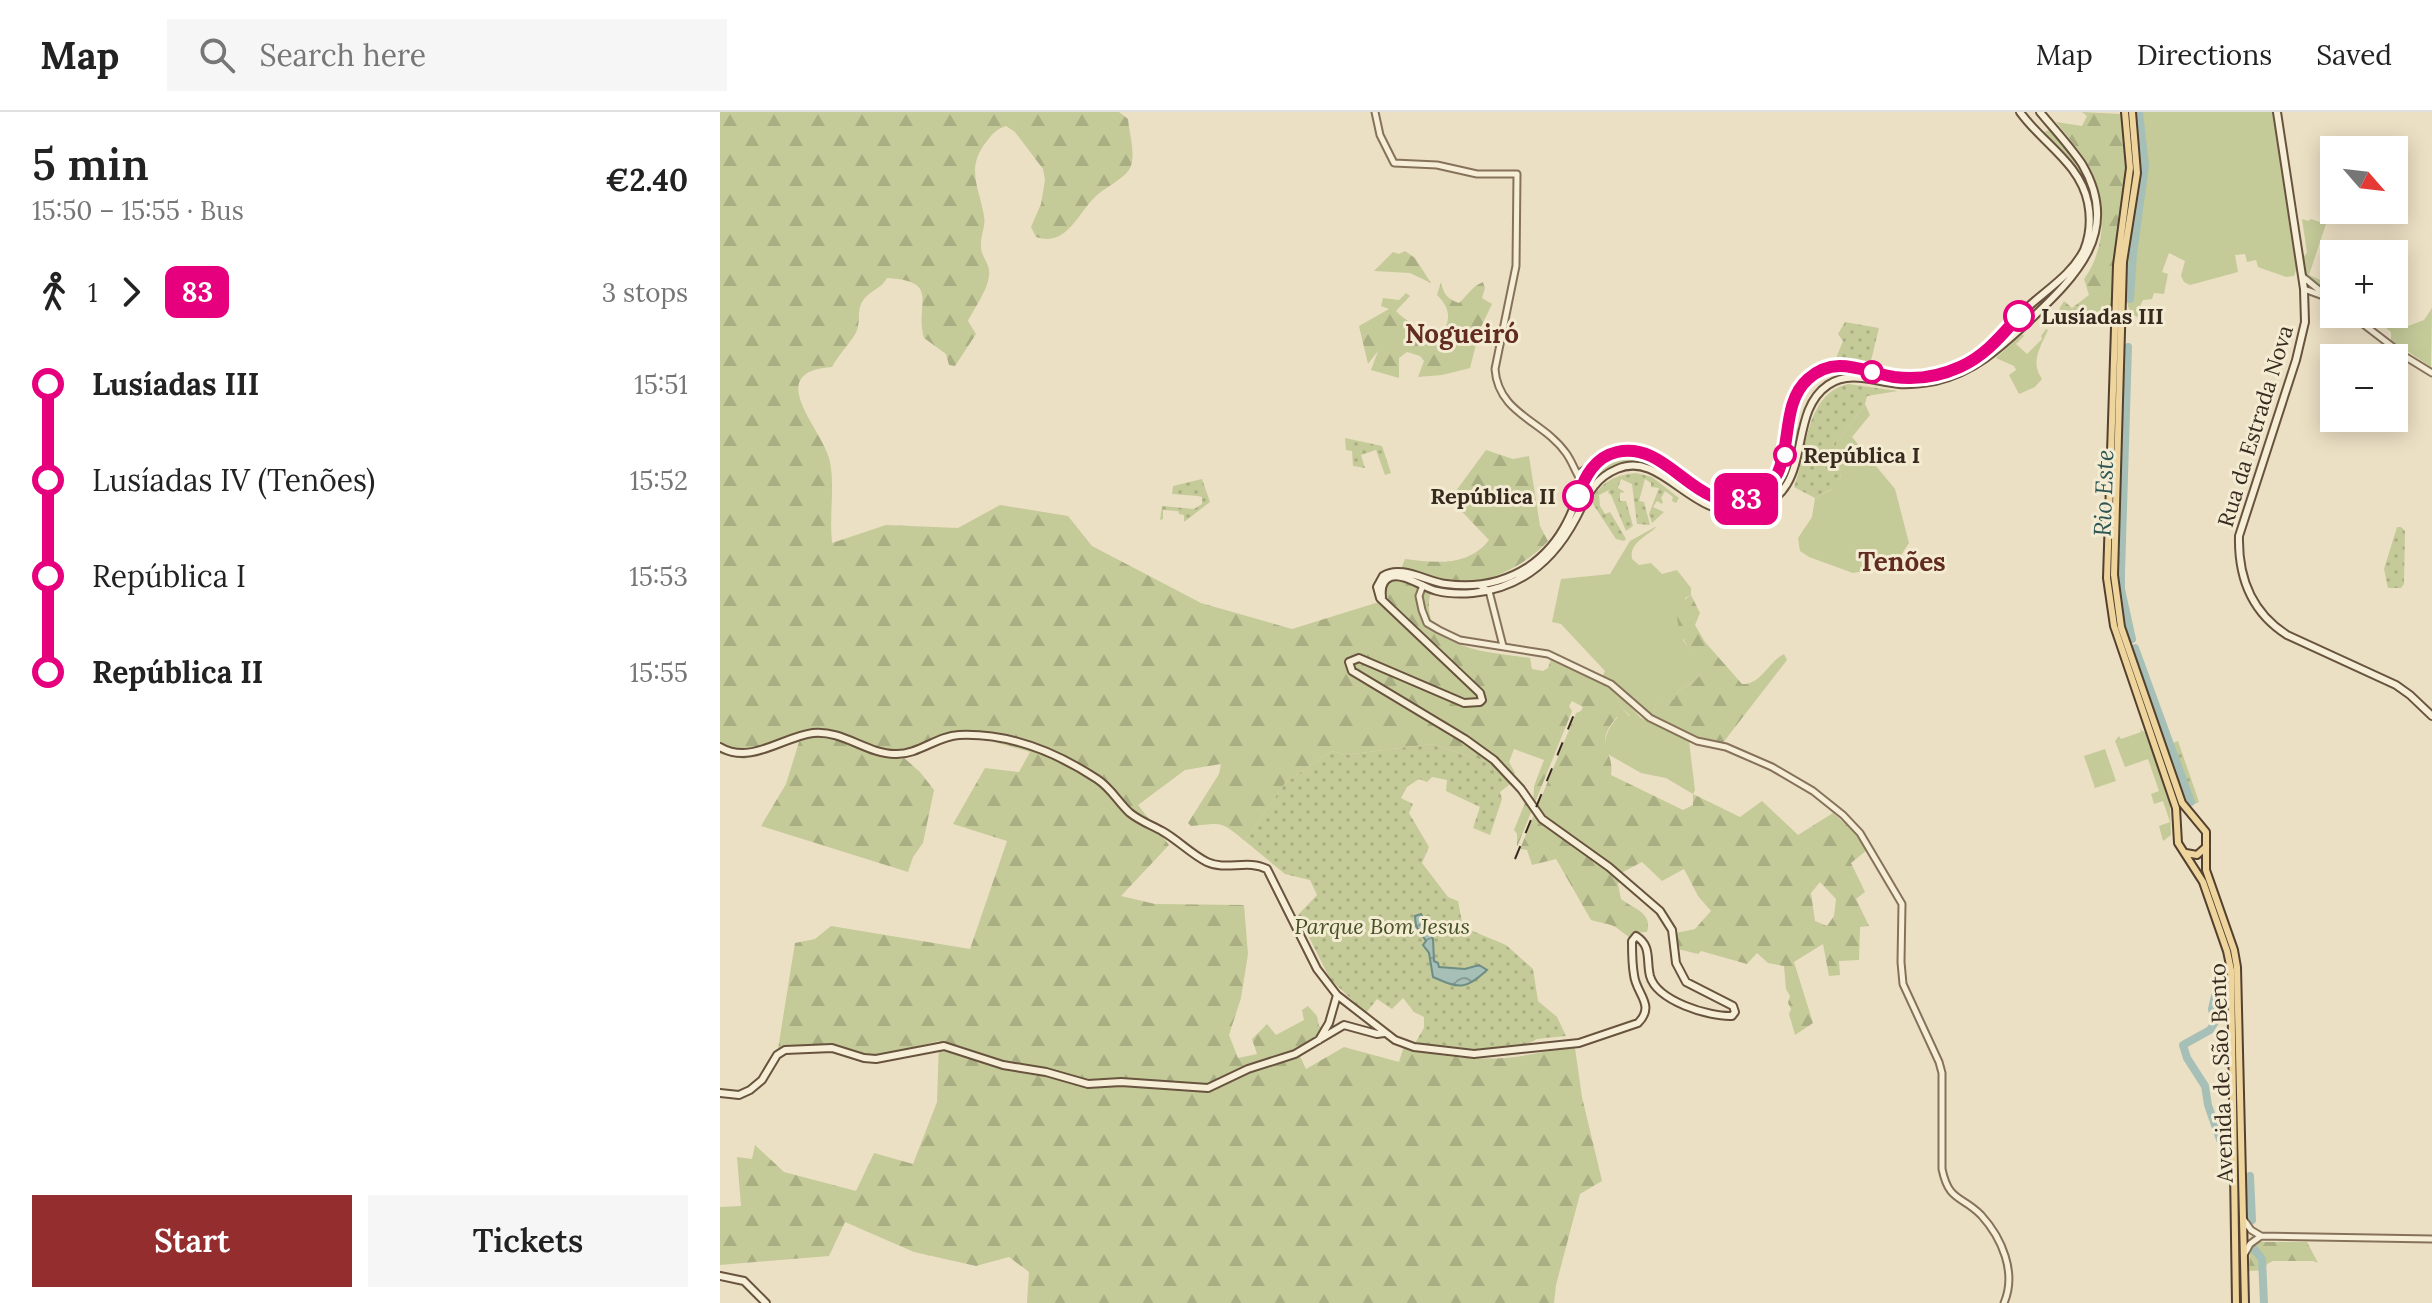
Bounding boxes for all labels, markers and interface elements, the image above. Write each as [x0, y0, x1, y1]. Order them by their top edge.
search box [167, 19, 727, 91]
text: Map [40, 31, 119, 79]
icon: search [195, 33, 239, 77]
text: Search here [259, 36, 426, 74]
text: Map [2036, 37, 2093, 73]
text: Directions [2137, 37, 2272, 73]
text: Saved [2316, 37, 2392, 73]
text: 5 min [32, 136, 149, 192]
north arrow [2320, 136, 2408, 224]
map controls [2320, 136, 2408, 432]
text: €2.40 [605, 161, 688, 199]
text: 15:50 – 15:55 · Bus [32, 194, 244, 227]
button: + [2320, 240, 2408, 328]
icon: walk [32, 270, 76, 314]
icon: forward [109, 270, 153, 314]
text: 83 [181, 274, 213, 310]
text: 1 [88, 276, 97, 309]
text: 3 stops [602, 276, 688, 309]
marker: Lusíadas III [2004, 301, 2034, 331]
place label: Lusíadas III [2041, 302, 2164, 330]
district label: Nogueiró [1405, 317, 1519, 350]
street label: Rua da Estrada Nova [2211, 322, 2299, 530]
button: − [2320, 344, 2408, 432]
unlabelled marker [1861, 361, 1883, 383]
text: Lusíadas III [92, 365, 259, 403]
text: 15:51 [634, 368, 688, 401]
place label: República I [1803, 441, 1920, 469]
marker: República I [1774, 444, 1796, 466]
water label: Rio Este [2086, 449, 2121, 537]
text: Lusíadas IV (Tenões) [92, 461, 375, 499]
text: 15:52 [630, 464, 688, 497]
line badge: 83 [1710, 473, 1782, 525]
marker: República II [1563, 481, 1593, 511]
text: 83 [1730, 481, 1762, 517]
place label: República II [1430, 482, 1556, 510]
district label: Tenões [1858, 545, 1946, 578]
text: República I [92, 557, 246, 595]
text: 15:53 [629, 560, 688, 593]
text: República II [92, 653, 263, 691]
text: 15:55 [630, 656, 688, 689]
park label: Parque Bom Jesus [1294, 912, 1470, 940]
street label: Avenida de São Bento [2203, 963, 2239, 1184]
button: Start [32, 1195, 352, 1287]
button: Tickets [368, 1195, 688, 1287]

